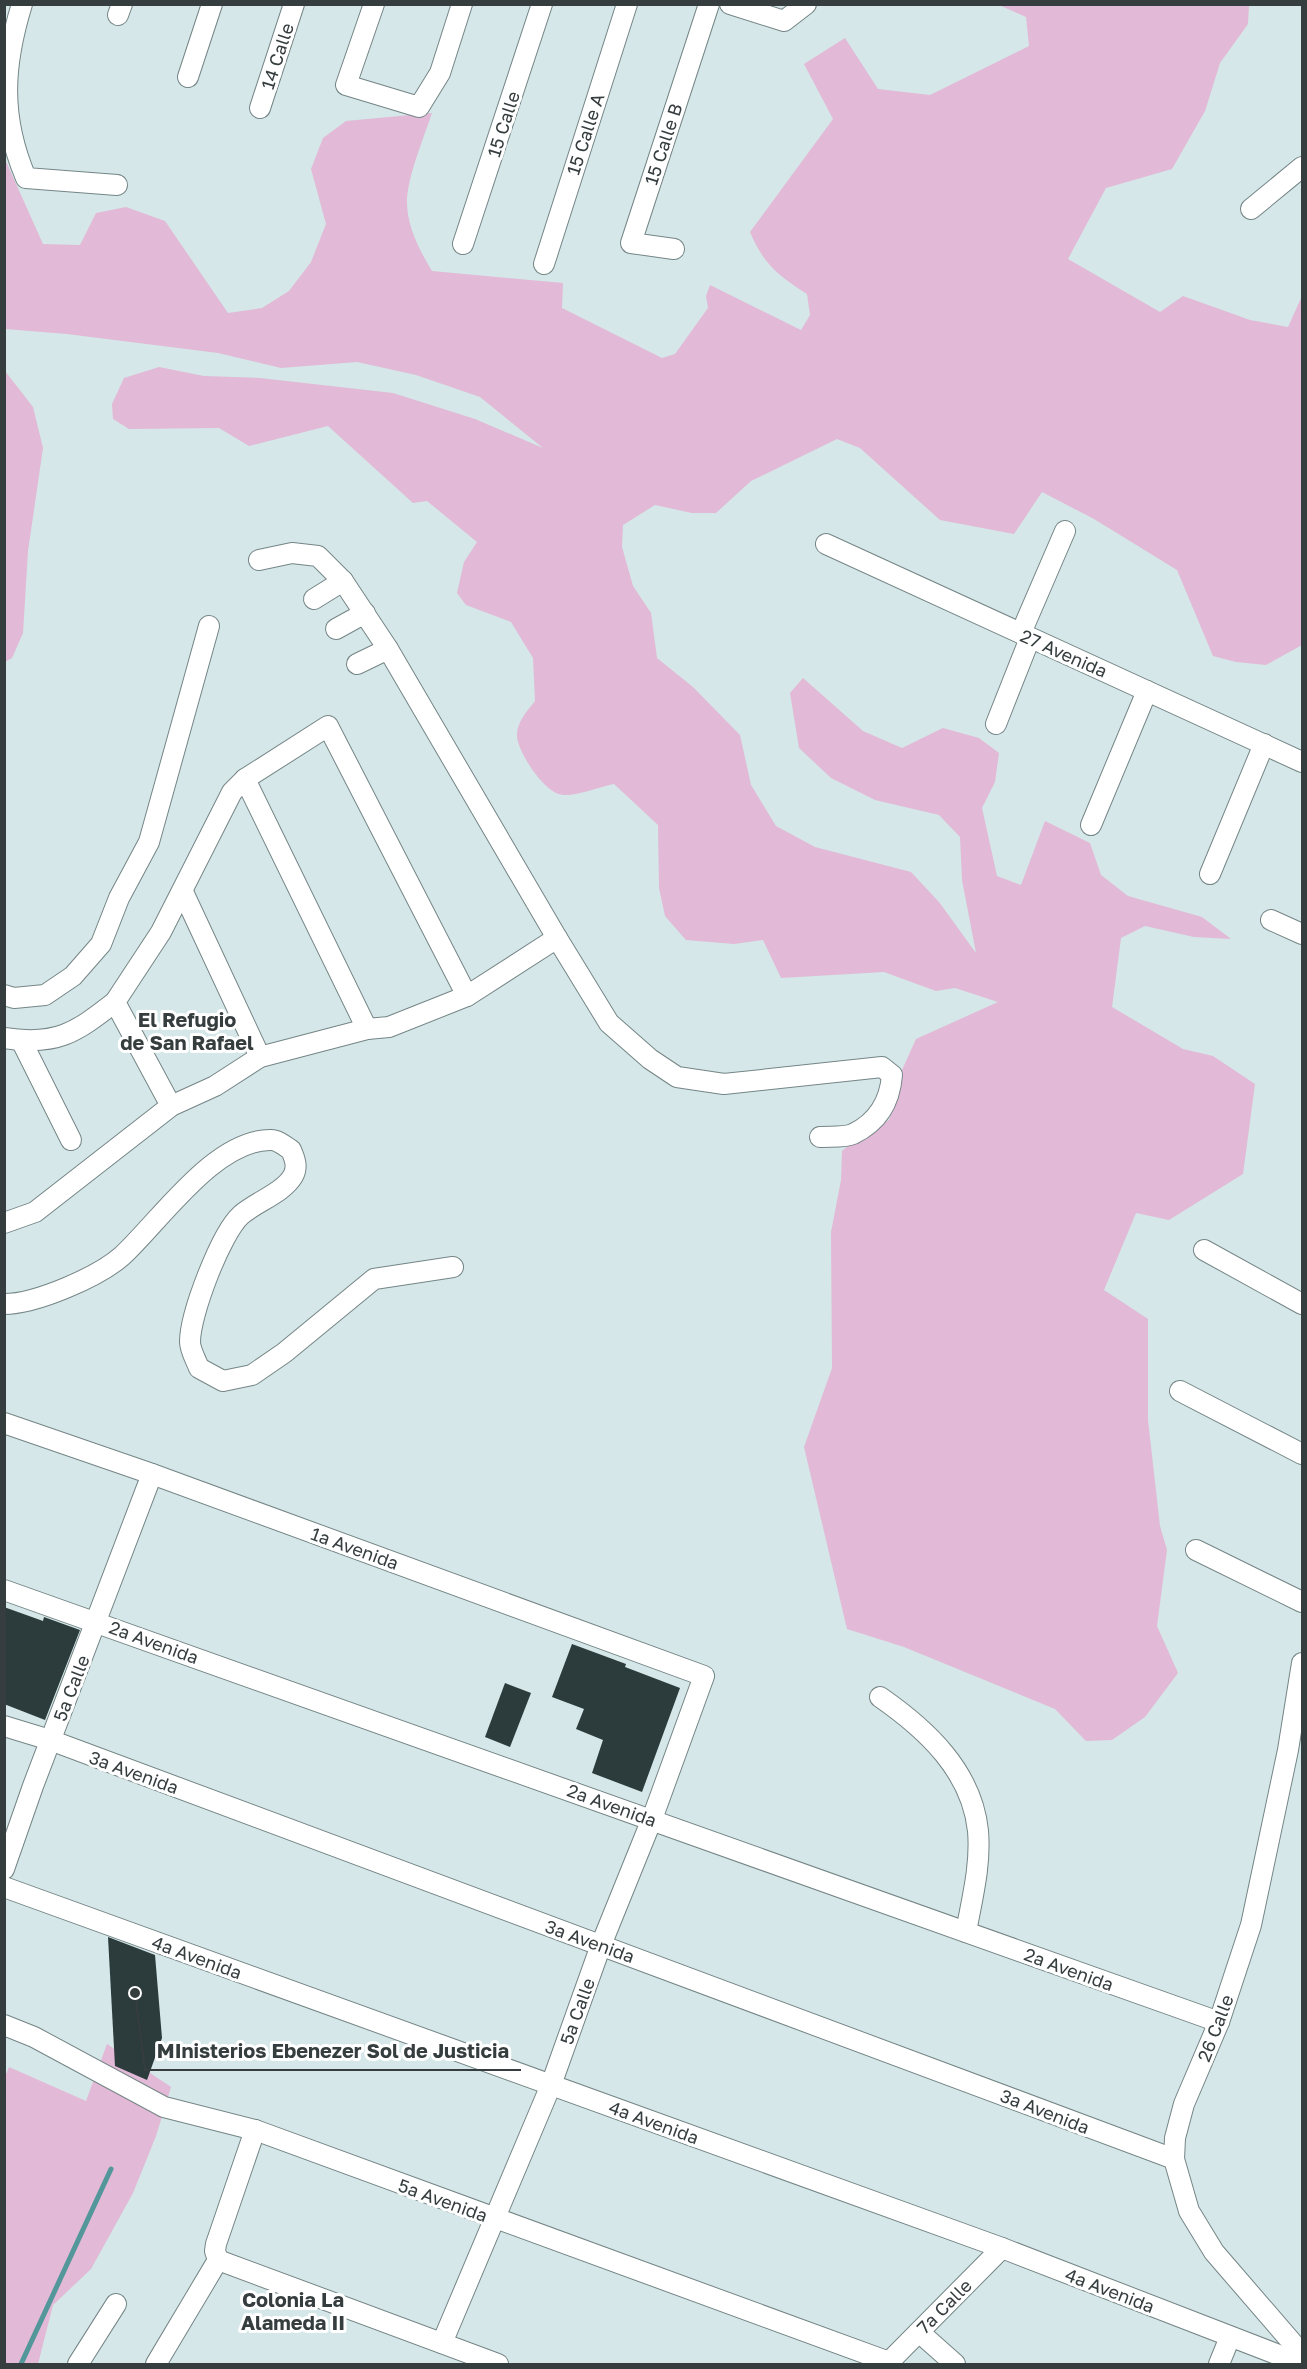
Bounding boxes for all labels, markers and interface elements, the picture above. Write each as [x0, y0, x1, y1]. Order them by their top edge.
street label: 14 Calle [256, 20, 298, 92]
street label: 15 Calle [482, 88, 524, 160]
street label: 15 Calle A [561, 90, 609, 178]
street label: 15 Calle B [639, 100, 687, 188]
street label: 27 Avenida [1017, 624, 1111, 682]
district label: El Refugio de San Rafael [120, 1007, 254, 1054]
street label: 1a Avenida [308, 1522, 402, 1574]
street label: 2a Avenida [106, 1616, 202, 1668]
street label: 5a Calle [48, 1652, 94, 1724]
street label: 3a Avenida [86, 1746, 182, 1798]
street label: 2a Avenida [564, 1779, 660, 1831]
street label: 3a Avenida [542, 1915, 638, 1967]
street label: 4a Avenida [149, 1931, 245, 1983]
street label: 2a Avenida [1021, 1943, 1117, 1995]
street label: 5a Calle [555, 1975, 599, 2047]
street label: 26 Calle [1192, 1991, 1238, 2065]
callout: MInisterios Ebenezer Sol de Justicia [145, 2032, 521, 2070]
text: MInisterios Ebenezer Sol de Justicia [157, 2038, 509, 2062]
street label: 3a Avenida [997, 2084, 1093, 2138]
street label: 4a Avenida [606, 2096, 702, 2148]
street label: 5a Avenida [395, 2174, 491, 2226]
street label: 4a Avenida [1062, 2263, 1158, 2317]
street label: 7a Calle [912, 2274, 976, 2338]
district label: Colonia La Alameda II [241, 2287, 345, 2334]

